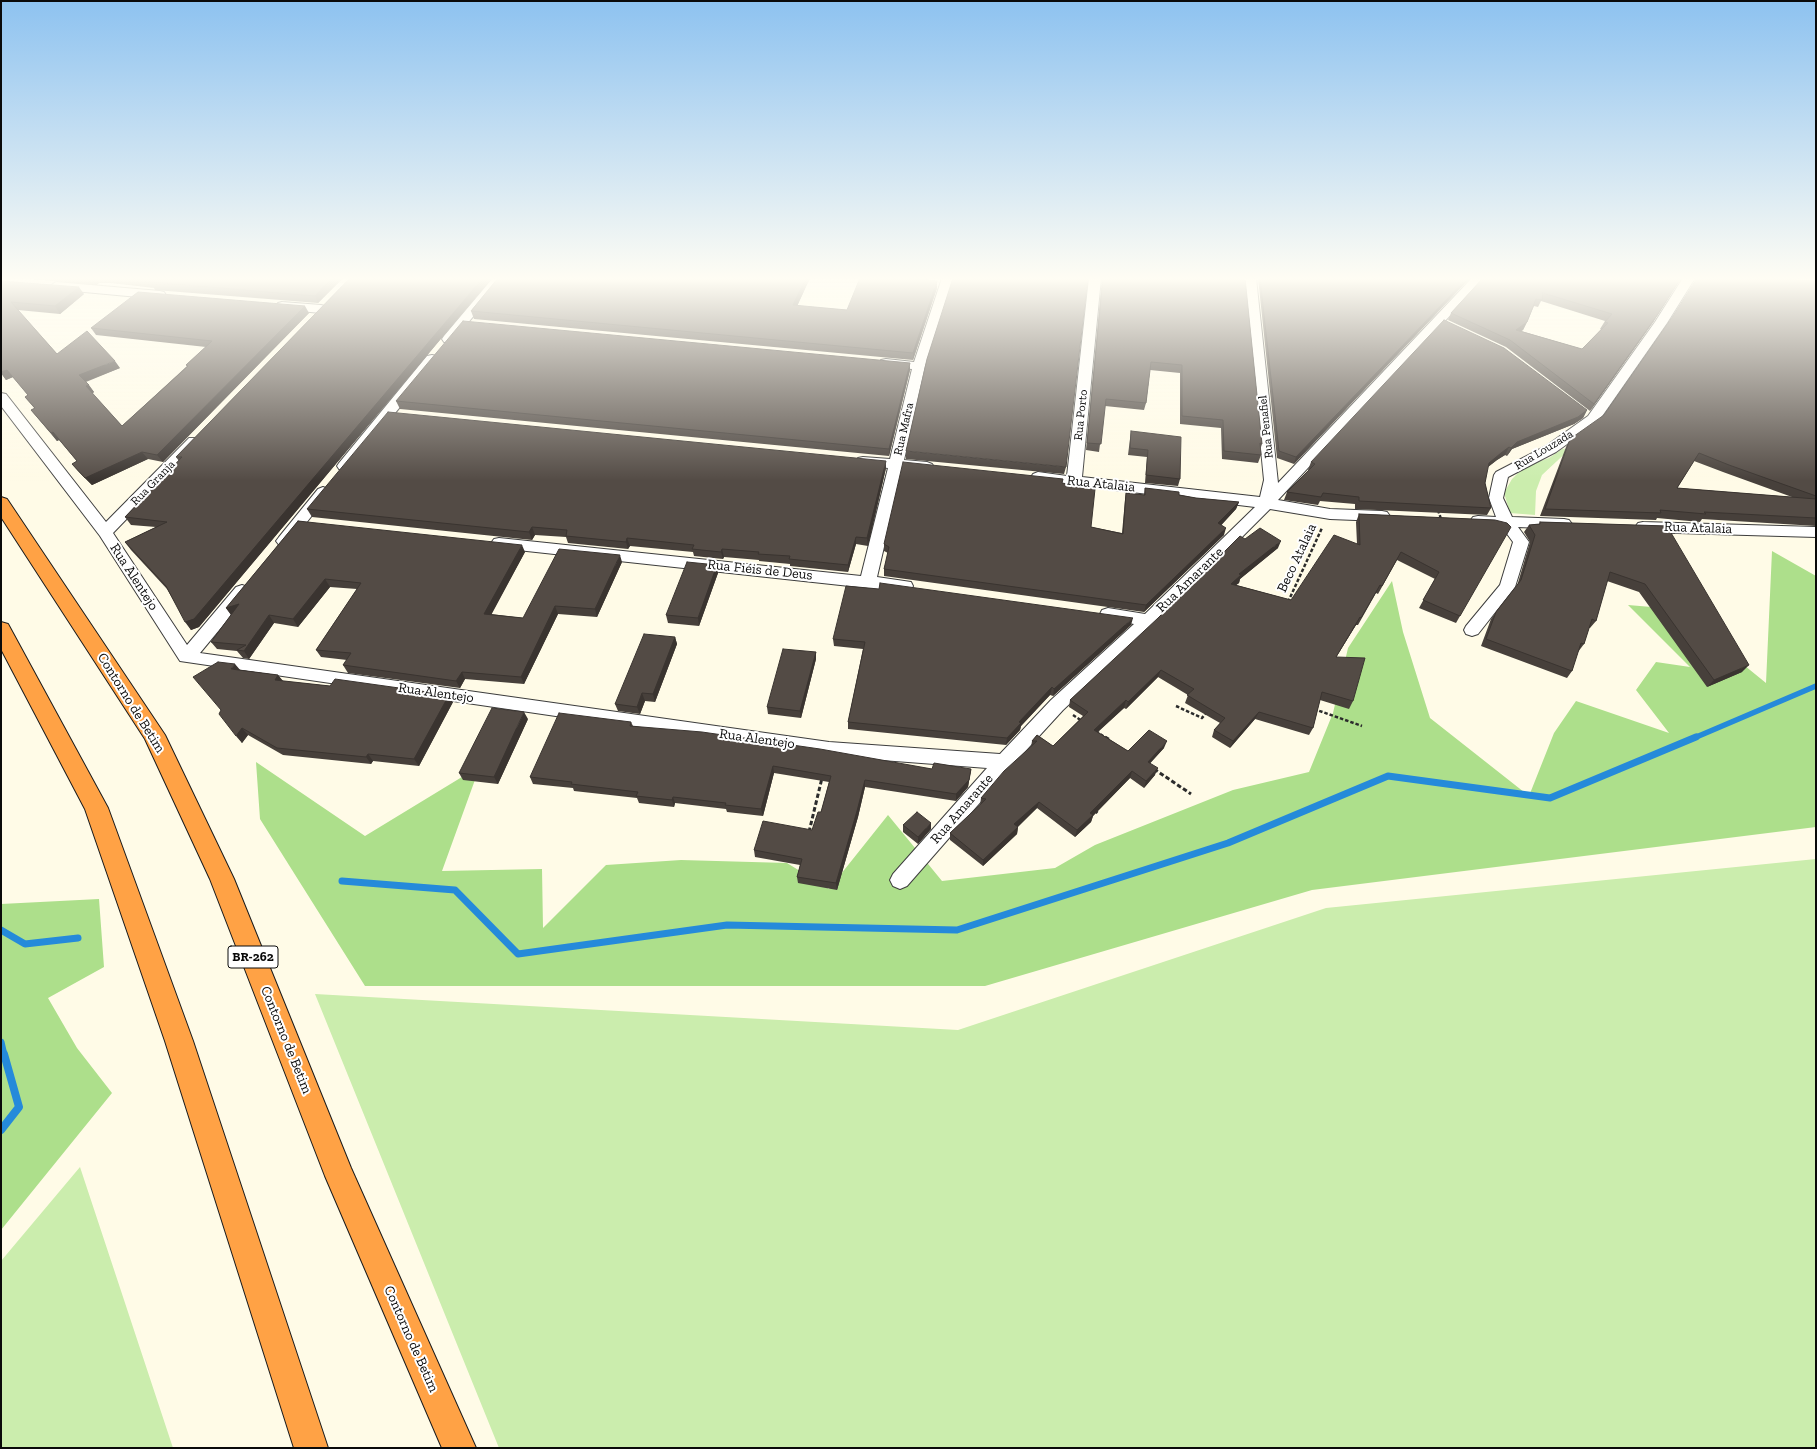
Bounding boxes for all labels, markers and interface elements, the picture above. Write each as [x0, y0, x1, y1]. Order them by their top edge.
street label: Rua Porto [1071, 389, 1091, 441]
street label: Rua Penafiel [1256, 395, 1276, 459]
street label: Rua Mafra [891, 401, 917, 457]
street label: Rua Louzada [1512, 427, 1576, 473]
street label: Rua Granja [128, 457, 178, 509]
street label: Rua Atalaia [1066, 472, 1136, 496]
street label: Rua Atalaia [1663, 518, 1733, 538]
street label: Beco Atalaia [1274, 521, 1320, 595]
street label: Rua Alentejo [106, 540, 162, 614]
street label: Rua Amarante [1153, 544, 1227, 616]
street label: Rua Fiéis de Deus [706, 556, 814, 584]
street label: Contorno de Betim [94, 650, 168, 756]
street label: Rua Alentejo [397, 679, 475, 707]
street label: Rua Alentejo [718, 725, 796, 753]
street label: Rua Amarante [927, 771, 997, 847]
road number: BR-262 [228, 946, 278, 968]
street label: Contorno de Betim [257, 984, 315, 1096]
street label: Contorno de Betim [380, 1283, 442, 1395]

